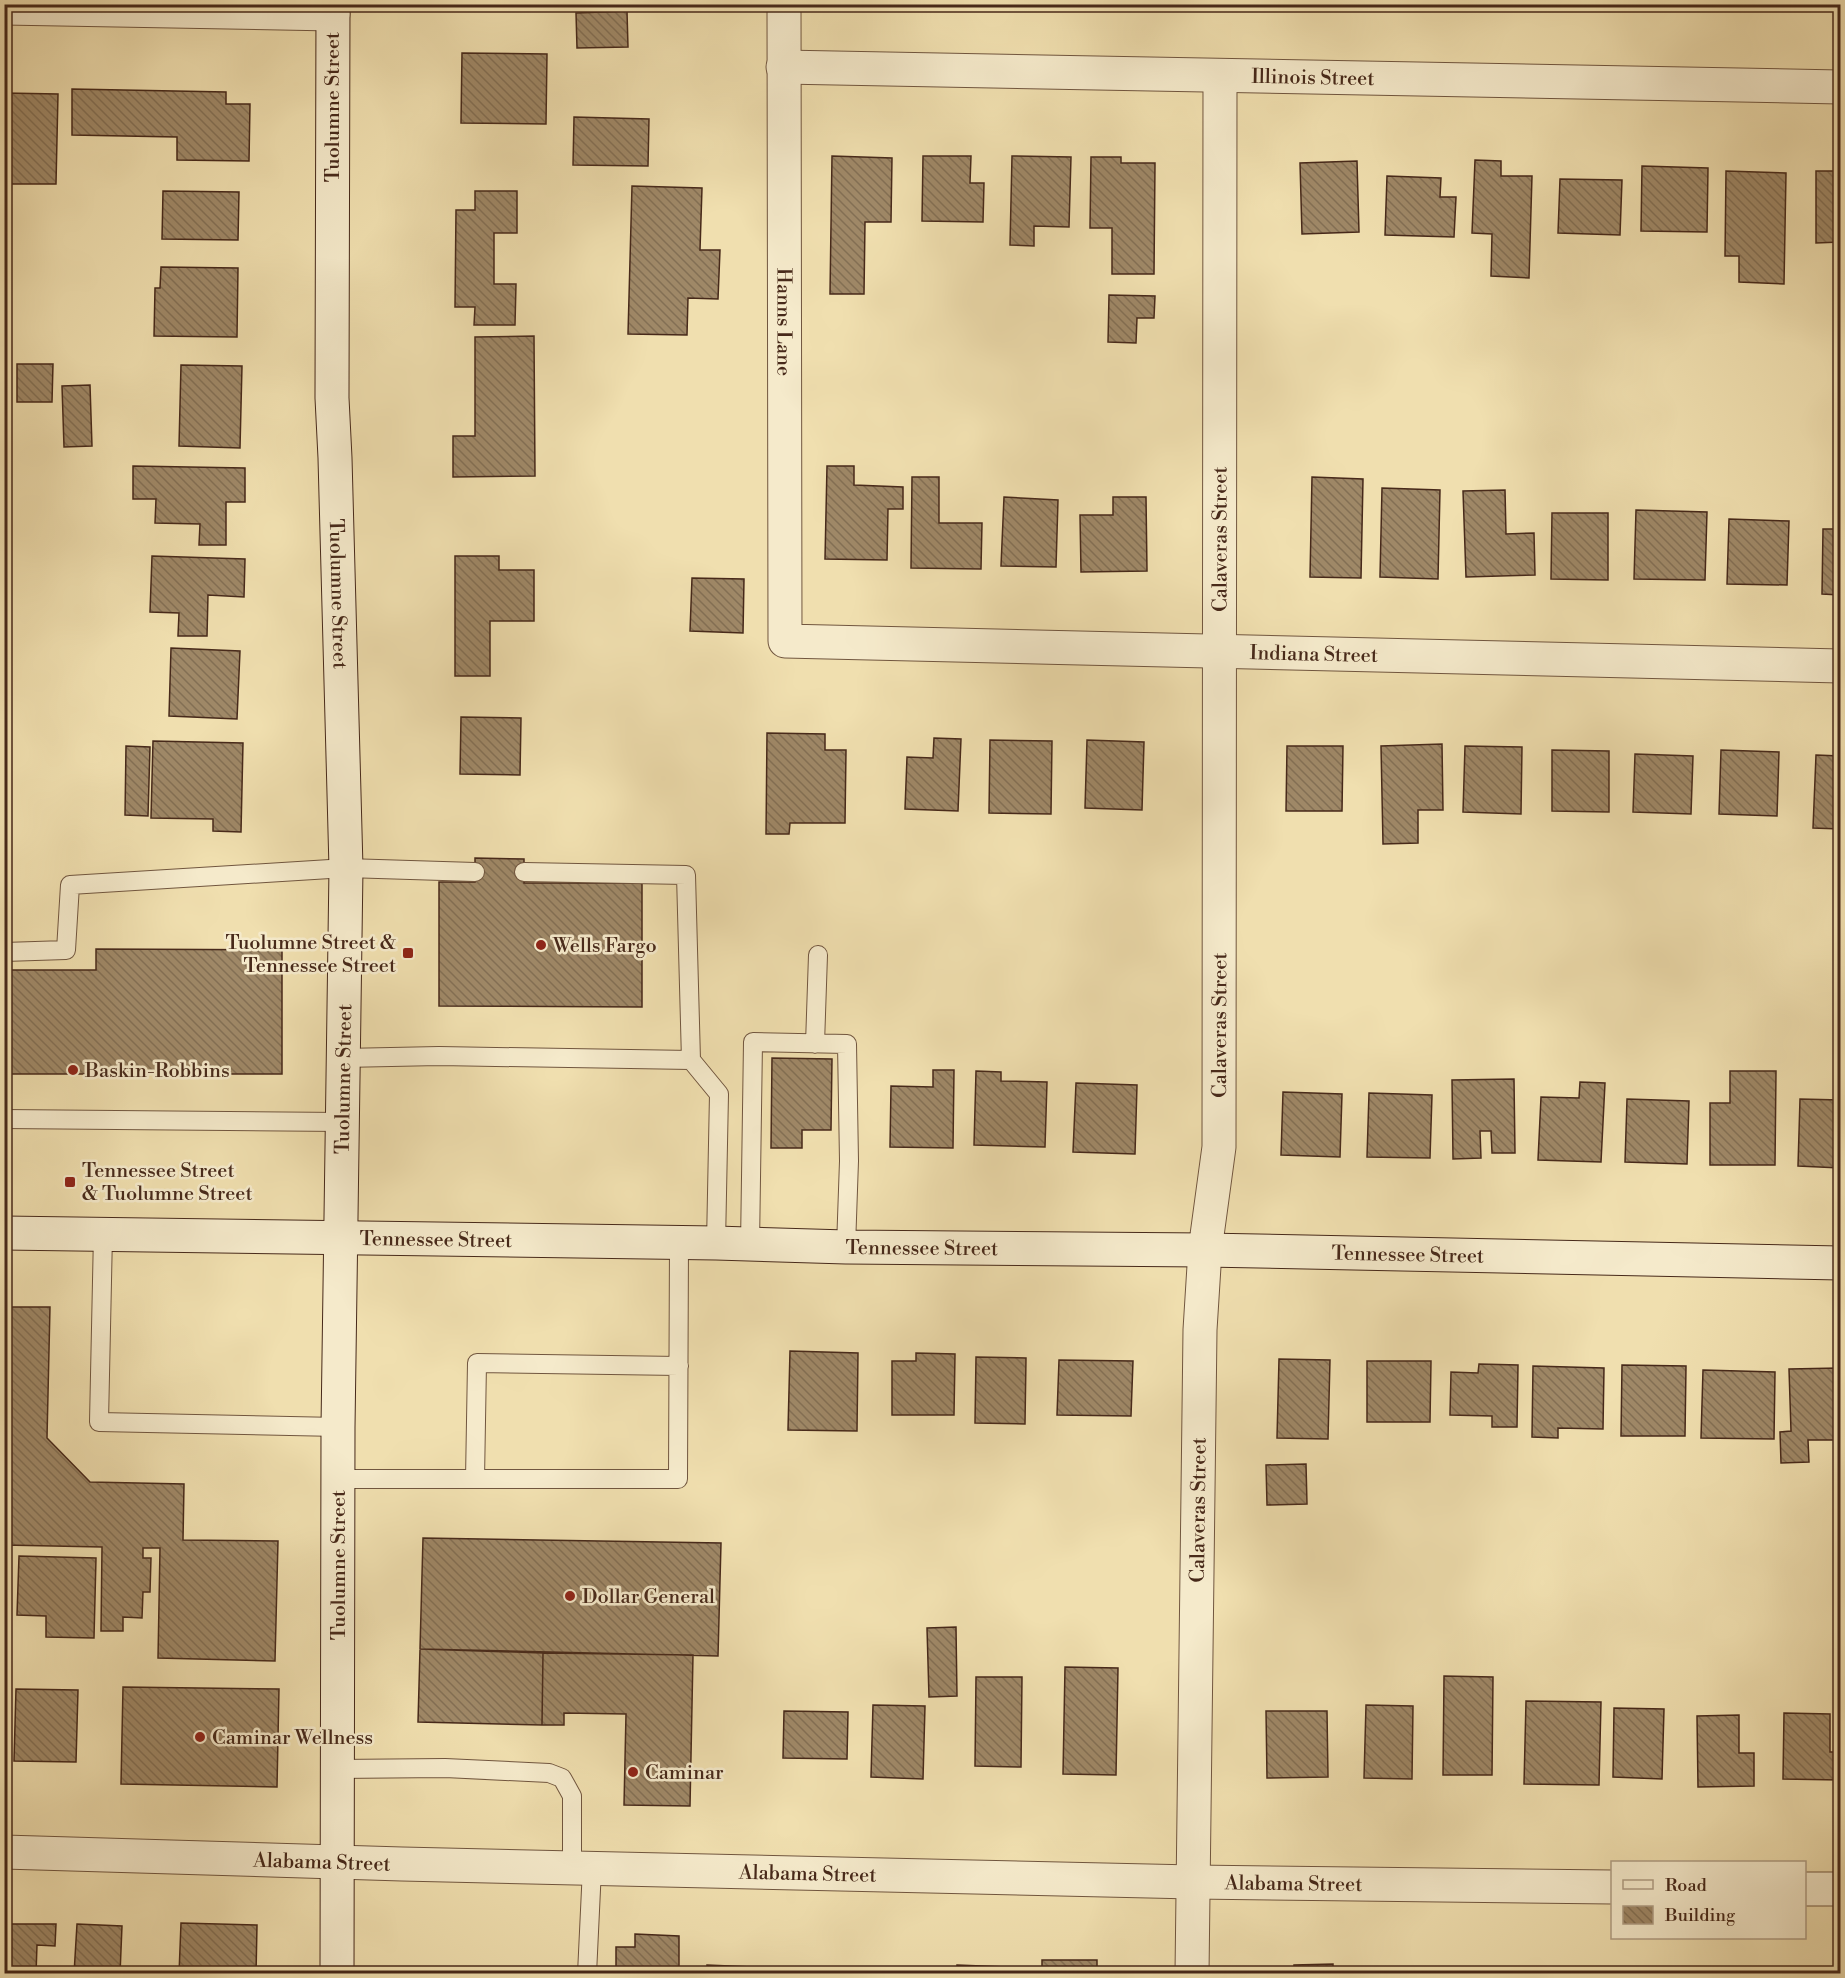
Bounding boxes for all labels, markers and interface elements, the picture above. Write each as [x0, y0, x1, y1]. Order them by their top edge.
street label: Tuolumne Street [321, 32, 346, 182]
street label: Illinois Street [1251, 65, 1375, 92]
street label: Hanns Lane [770, 268, 796, 376]
street label: Calaveras Street [1208, 466, 1234, 612]
street label: Tuolumne Street [323, 518, 352, 669]
street label: Indiana Street [1249, 641, 1378, 669]
place label: Tuolumne Street & Tennessee Street [226, 931, 396, 979]
place label: Wells Fargo [552, 934, 657, 959]
marker: Wells Fargo [534, 938, 548, 952]
marker: Tuolumne Street & Tennessee Street [401, 946, 415, 960]
street label: Calaveras Street [1208, 952, 1233, 1098]
street label: Tuolumne Street [331, 1004, 358, 1154]
place label: Baskin-Robbins [84, 1059, 230, 1084]
marker: Baskin-Robbins [66, 1063, 80, 1077]
place label: Tennessee Street & Tuolumne Street [82, 1159, 252, 1207]
marker: Tennessee Street & Tuolumne Street [63, 1175, 77, 1189]
street label: Tennessee Street [359, 1227, 512, 1254]
street label: Tennessee Street [845, 1236, 998, 1262]
street label: Tennessee Street [1331, 1242, 1484, 1270]
street label: Calaveras Street [1186, 1437, 1213, 1583]
street label: Tuolumne Street [327, 1490, 352, 1640]
place label: Dollar General [582, 1585, 715, 1610]
marker: Dollar General [563, 1589, 577, 1603]
place label: Caminar Wellness [212, 1726, 373, 1751]
marker: Caminar Wellness [193, 1730, 207, 1744]
place label: Caminar [645, 1761, 724, 1786]
marker: Caminar [626, 1765, 640, 1779]
street label: Alabama Street [252, 1848, 391, 1878]
street label: Alabama Street [738, 1861, 877, 1889]
legend [1611, 1861, 1806, 1939]
street label: Alabama Street [1224, 1871, 1362, 1898]
text: Road [1665, 1874, 1708, 1897]
text: Building [1664, 1904, 1736, 1927]

